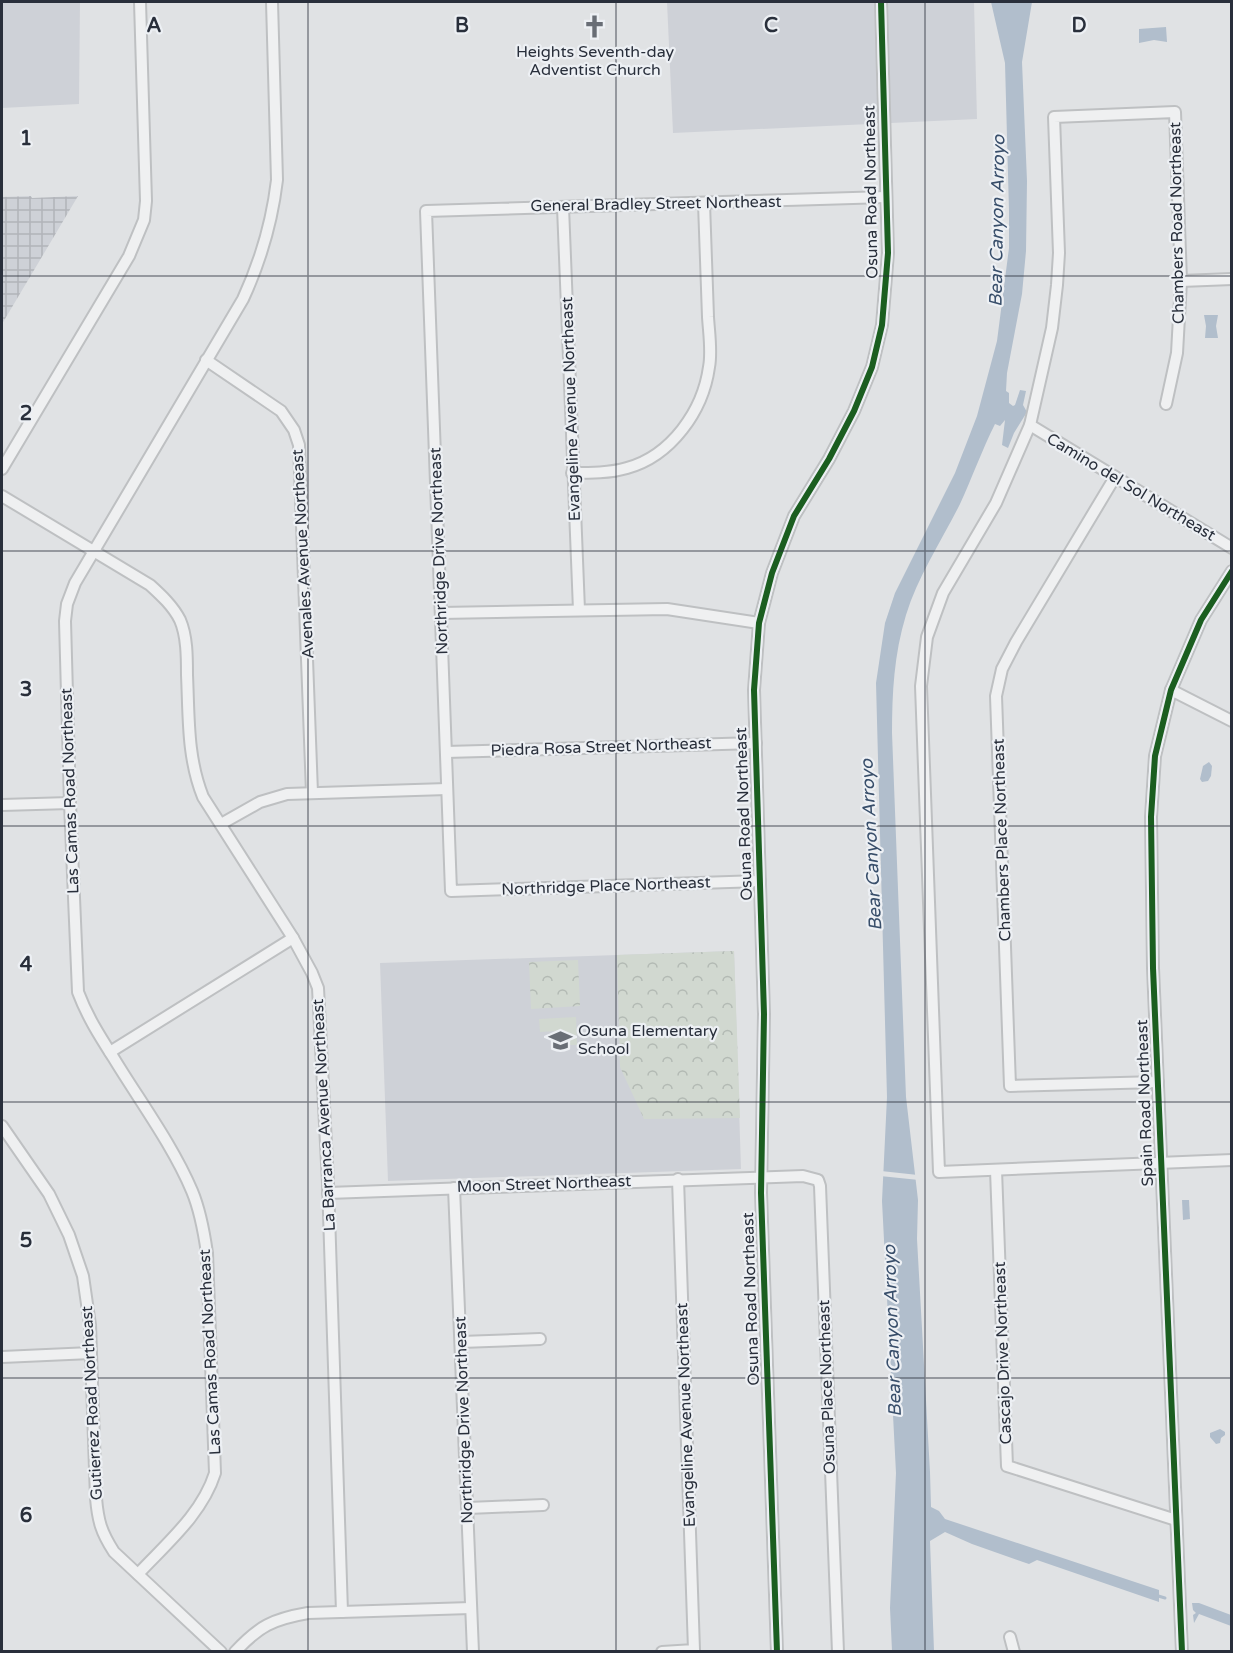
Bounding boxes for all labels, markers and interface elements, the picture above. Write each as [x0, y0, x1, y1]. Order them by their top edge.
text: A [147, 14, 162, 38]
text: B [455, 14, 469, 38]
church icon: Heights Seventh-day Adventist Church [582, 14, 608, 40]
text: C [764, 14, 778, 38]
text: D [1071, 14, 1087, 38]
place label: Heights Seventh-day Adventist Church [516, 42, 675, 80]
street label: Osuna Road Northeast [859, 105, 883, 279]
street label: Chambers Road Northeast [1165, 122, 1189, 324]
text: 1 [20, 127, 32, 151]
water label: Bear Canyon Arroyo [985, 134, 1010, 307]
street label: General Bradley Street Northeast [530, 192, 782, 216]
street label: Evangeline Avenue Northeast [557, 296, 585, 522]
text: 2 [20, 402, 32, 426]
street label: Camino del Sol Northeast [1043, 429, 1219, 545]
street label: Northridge Drive Northeast [425, 447, 453, 655]
street label: Avenales Avenue Northeast [288, 449, 318, 659]
text: 3 [20, 678, 32, 702]
street label: Las Camas Road Northeast [56, 688, 84, 894]
street label: Osuna Road Northeast [731, 727, 757, 901]
street label: Piedra Rosa Street Northeast [490, 733, 712, 761]
street label: Chambers Place Northeast [988, 738, 1016, 942]
water label: Bear Canyon Arroyo [855, 758, 886, 931]
street label: Northridge Place Northeast [501, 872, 711, 900]
text: 4 [20, 953, 33, 977]
street label: La Barranca Avenue Northeast [308, 998, 340, 1232]
street label: Spain Road Northeast [1132, 1019, 1158, 1187]
place label: Osuna Elementary School [578, 1021, 718, 1059]
school or university icon: Osuna Elementary School [547, 1027, 573, 1053]
street label: Moon Street Northeast [456, 1171, 632, 1197]
street label: Osuna Road Northeast [738, 1212, 764, 1386]
text: 5 [20, 1229, 32, 1253]
water label: Bear Canyon Arroyo [878, 1244, 906, 1417]
street label: Las Camas Road Northeast [195, 1249, 225, 1455]
street label: Cascajo Drive Northeast [990, 1261, 1016, 1445]
street label: Osuna Place Northeast [814, 1299, 840, 1475]
street label: Evangeline Avenue Northeast [672, 1302, 700, 1528]
street label: Gutierrez Road Northeast [77, 1305, 107, 1501]
street label: Northridge Drive Northeast [450, 1316, 478, 1524]
text: 6 [20, 1504, 32, 1528]

